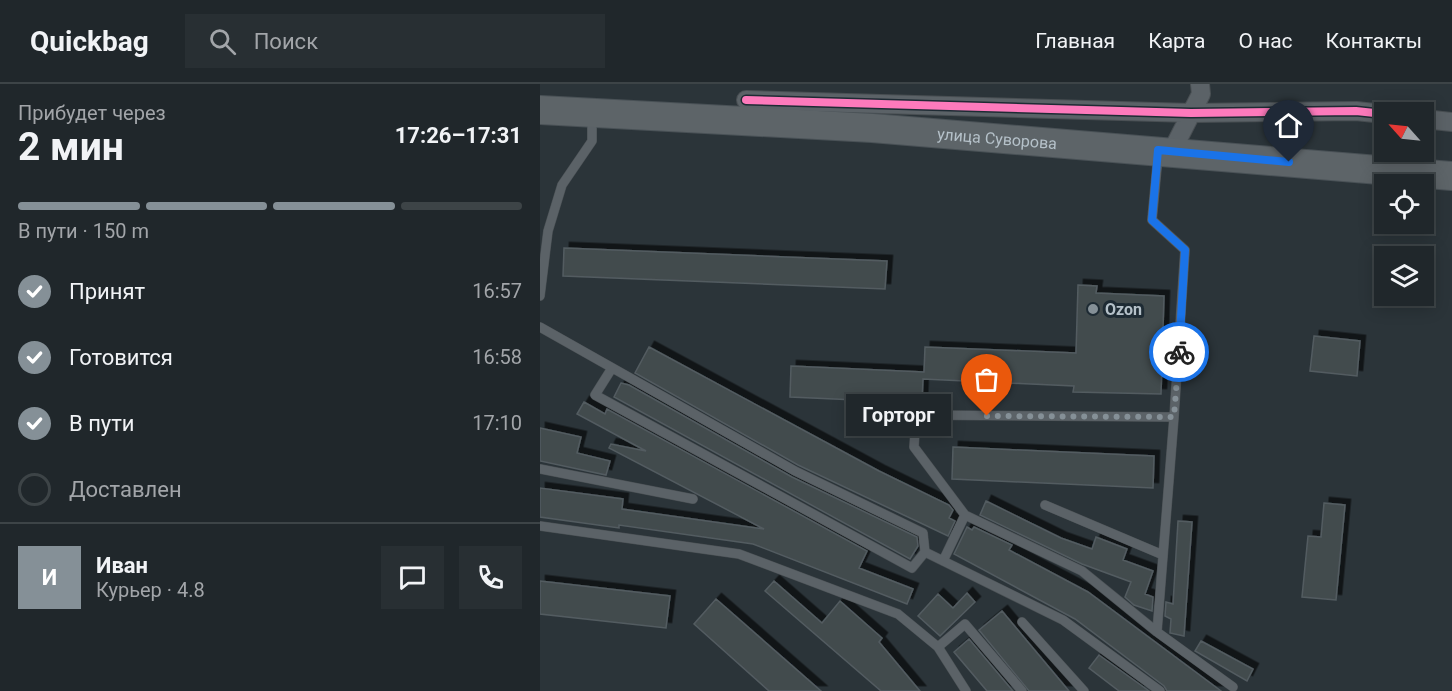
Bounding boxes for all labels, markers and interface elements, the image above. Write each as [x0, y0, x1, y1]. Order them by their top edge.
search box [185, 14, 605, 68]
text: Quickbag [30, 25, 149, 58]
icon: search [206, 25, 239, 58]
text: Поиск [254, 29, 318, 54]
text: Главная [1035, 29, 1115, 53]
text: Карта [1148, 29, 1205, 53]
text: О нас [1238, 29, 1293, 53]
text: Контакты [1326, 29, 1422, 53]
pin [1263, 100, 1314, 162]
text: Прибудет через [18, 101, 166, 125]
north arrow [1374, 102, 1434, 162]
map controls [1374, 102, 1434, 306]
icon: home [1272, 109, 1305, 142]
text: 17:26–17:31 [395, 123, 522, 148]
text: 2 мин [18, 124, 124, 170]
street label: улица Суворова [936, 124, 1058, 153]
button: locate [1374, 174, 1434, 234]
text: В пути · 150 m [18, 219, 149, 243]
button: layers [1374, 246, 1434, 306]
icon: check [18, 275, 51, 308]
text: Принят [69, 279, 145, 304]
text: 16:57 [472, 279, 522, 303]
place label: Ozon [1105, 300, 1142, 319]
marker: Ozon [1086, 302, 1100, 316]
courier [1149, 322, 1209, 382]
icon: bike [1163, 336, 1196, 369]
icon: check [18, 341, 51, 374]
text: Готовится [69, 345, 173, 370]
text: 16:58 [472, 345, 522, 369]
pin [961, 354, 1012, 416]
icon: bag [970, 363, 1003, 396]
callout: Горторг [846, 395, 951, 437]
text: Горторг [862, 403, 935, 427]
icon: check [18, 407, 51, 440]
text: В пути [69, 411, 135, 436]
text: 17:10 [472, 411, 522, 435]
text: Доставлен [69, 477, 182, 502]
button: chat [381, 546, 444, 609]
button: phone [459, 546, 522, 609]
text: Иван [96, 553, 148, 578]
text: И [42, 565, 57, 590]
text: Курьер · 4.8 [96, 578, 205, 602]

